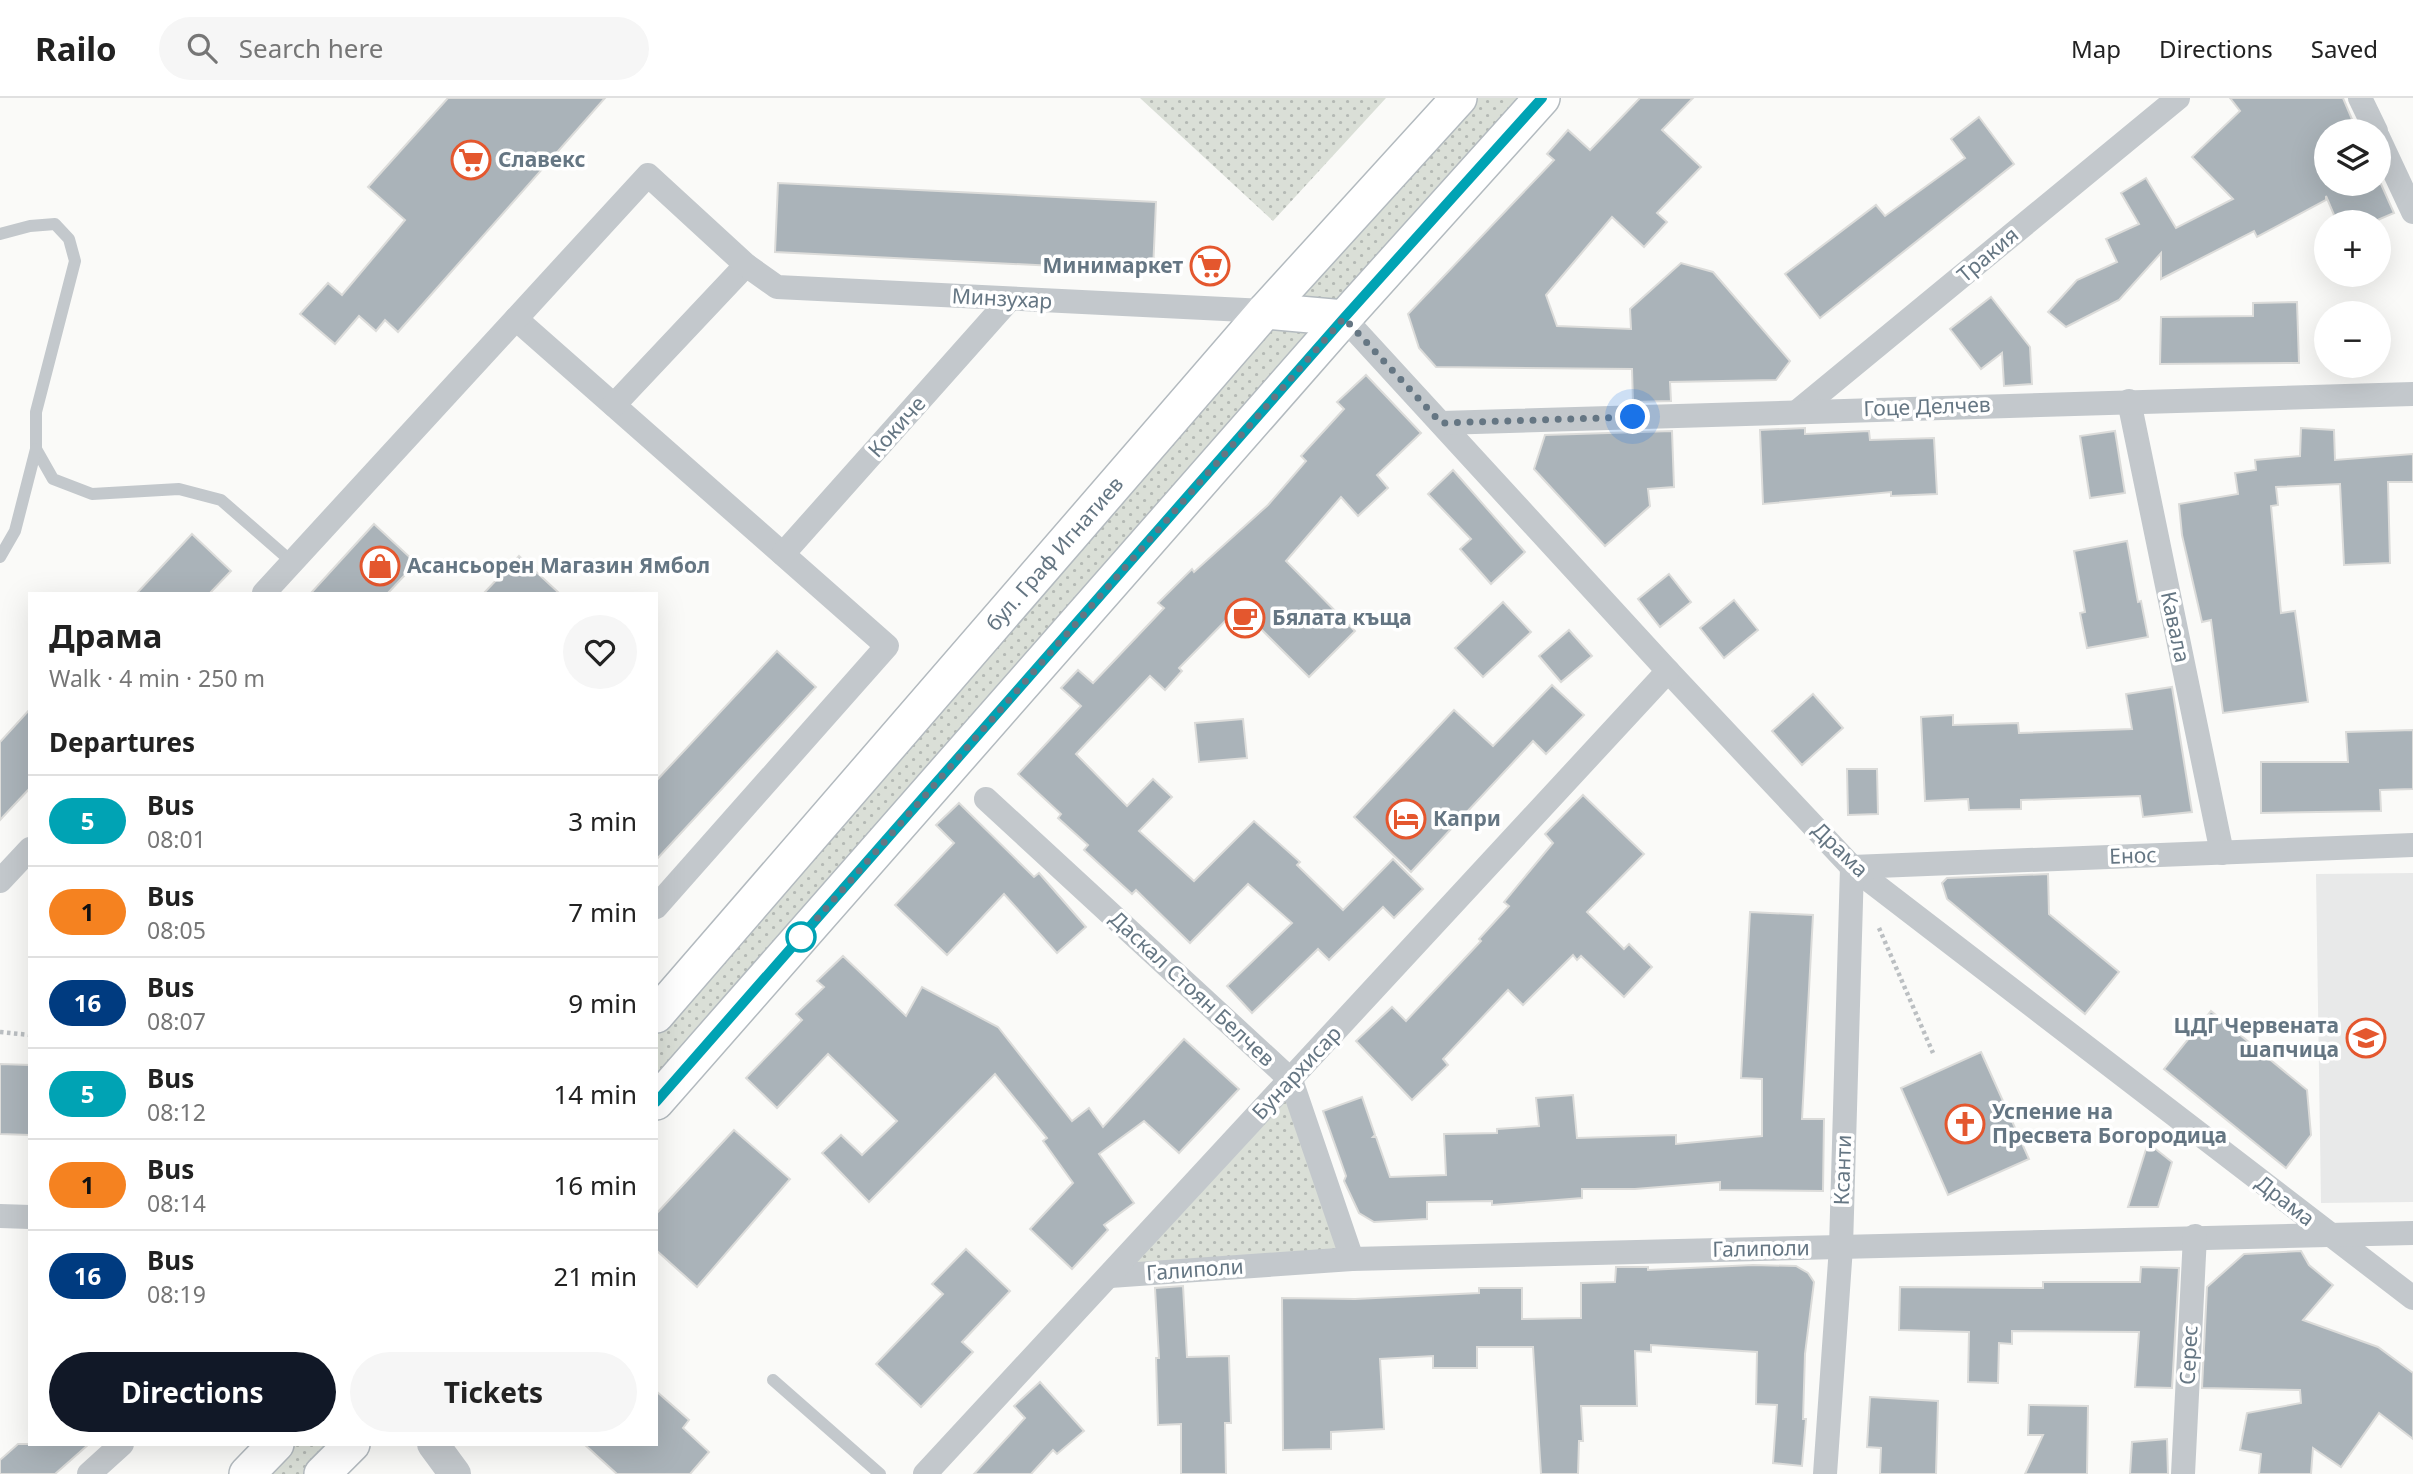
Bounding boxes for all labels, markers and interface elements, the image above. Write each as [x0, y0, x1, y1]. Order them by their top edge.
search box [159, 17, 649, 80]
text: Railo [35, 26, 117, 71]
icon: search [183, 29, 221, 67]
text: Search here [239, 30, 383, 66]
text: Map [2071, 32, 2121, 65]
text: Directions [2159, 32, 2273, 65]
text: Saved [2311, 32, 2378, 65]
map controls [2314, 119, 2391, 378]
button: layers [2314, 119, 2391, 196]
supermarket icon: Славекс [450, 139, 492, 181]
place label: Славекс [498, 145, 585, 173]
button: + [2314, 210, 2391, 287]
street label: Тракия [1951, 220, 2024, 288]
supermarket icon: Минимаркет [1189, 245, 1231, 287]
place label: Минимаркет [1043, 251, 1183, 279]
street label: Минзухар [951, 281, 1053, 315]
button: − [2314, 301, 2391, 378]
street label: Кокиче [861, 390, 931, 463]
street label: Гоце Делчев [1863, 390, 1991, 422]
your location [1615, 399, 1650, 434]
street label: бул. Граф Игнатиев [979, 470, 1129, 637]
shop icon: Асансьорен Магазин Ямбол [359, 545, 401, 587]
place label: Асансьорен Магазин Ямбол [407, 551, 710, 579]
street label: Кавала [2155, 589, 2197, 665]
cafe icon: Бялата къща [1224, 597, 1266, 639]
place label: Бялата къща [1272, 603, 1412, 631]
text: Драма [49, 613, 163, 658]
button: heart [563, 615, 637, 689]
text: Walk · 4 min · 250 m [49, 662, 265, 694]
text: Departures [49, 724, 195, 760]
text: Bus [147, 787, 194, 823]
hotel icon: Капри [1385, 798, 1427, 840]
text: 3 min [568, 803, 637, 839]
text: 5 [81, 804, 94, 837]
place label: Капри [1433, 804, 1501, 832]
street label: Драма [1807, 816, 1875, 883]
text: 08:01 [147, 823, 206, 855]
street label: Енос [2109, 840, 2157, 870]
text: Bus [147, 878, 194, 914]
text: 7 min [568, 894, 637, 930]
text: 1 [81, 895, 94, 928]
street label: Даскал Стоян Белчев [1104, 904, 1281, 1072]
text: 08:05 [147, 914, 206, 946]
unlabelled marker [786, 922, 816, 952]
text: Bus [147, 969, 194, 1005]
text: 9 min [568, 985, 637, 1021]
text: 16 [74, 986, 101, 1019]
text: 08:07 [147, 1005, 206, 1037]
place label: ЦДГ Червената шапчица [2174, 1011, 2339, 1063]
school or university icon: ЦДГ Червената шапчица [2345, 1017, 2387, 1059]
street label: Бунархисар [1245, 1019, 1347, 1125]
text: Bus [147, 1060, 194, 1096]
text: 14 min [553, 1076, 637, 1112]
text: 5 [81, 1077, 94, 1110]
text: 08:12 [147, 1096, 206, 1128]
place label: Успение на Пресвета Богородица [1992, 1097, 2227, 1149]
church icon: Успение на Пресвета Богородица [1944, 1103, 1986, 1145]
street label: Ксанти [1827, 1134, 1857, 1206]
text: Bus [147, 1151, 194, 1187]
text: 16 min [553, 1167, 637, 1203]
text: 1 [81, 1168, 94, 1201]
street label: Драма [2250, 1168, 2321, 1232]
text: 08:14 [147, 1187, 206, 1219]
street label: Галиполи [1712, 1233, 1810, 1263]
text: Bus [147, 1242, 194, 1278]
street label: Галиполи [1145, 1252, 1245, 1286]
text: 21 min [553, 1258, 637, 1294]
text: 16 [74, 1259, 101, 1292]
text: 08:19 [147, 1278, 206, 1310]
street label: Серес [2172, 1324, 2204, 1385]
button: Directions [49, 1352, 336, 1432]
button: Tickets [350, 1352, 637, 1432]

